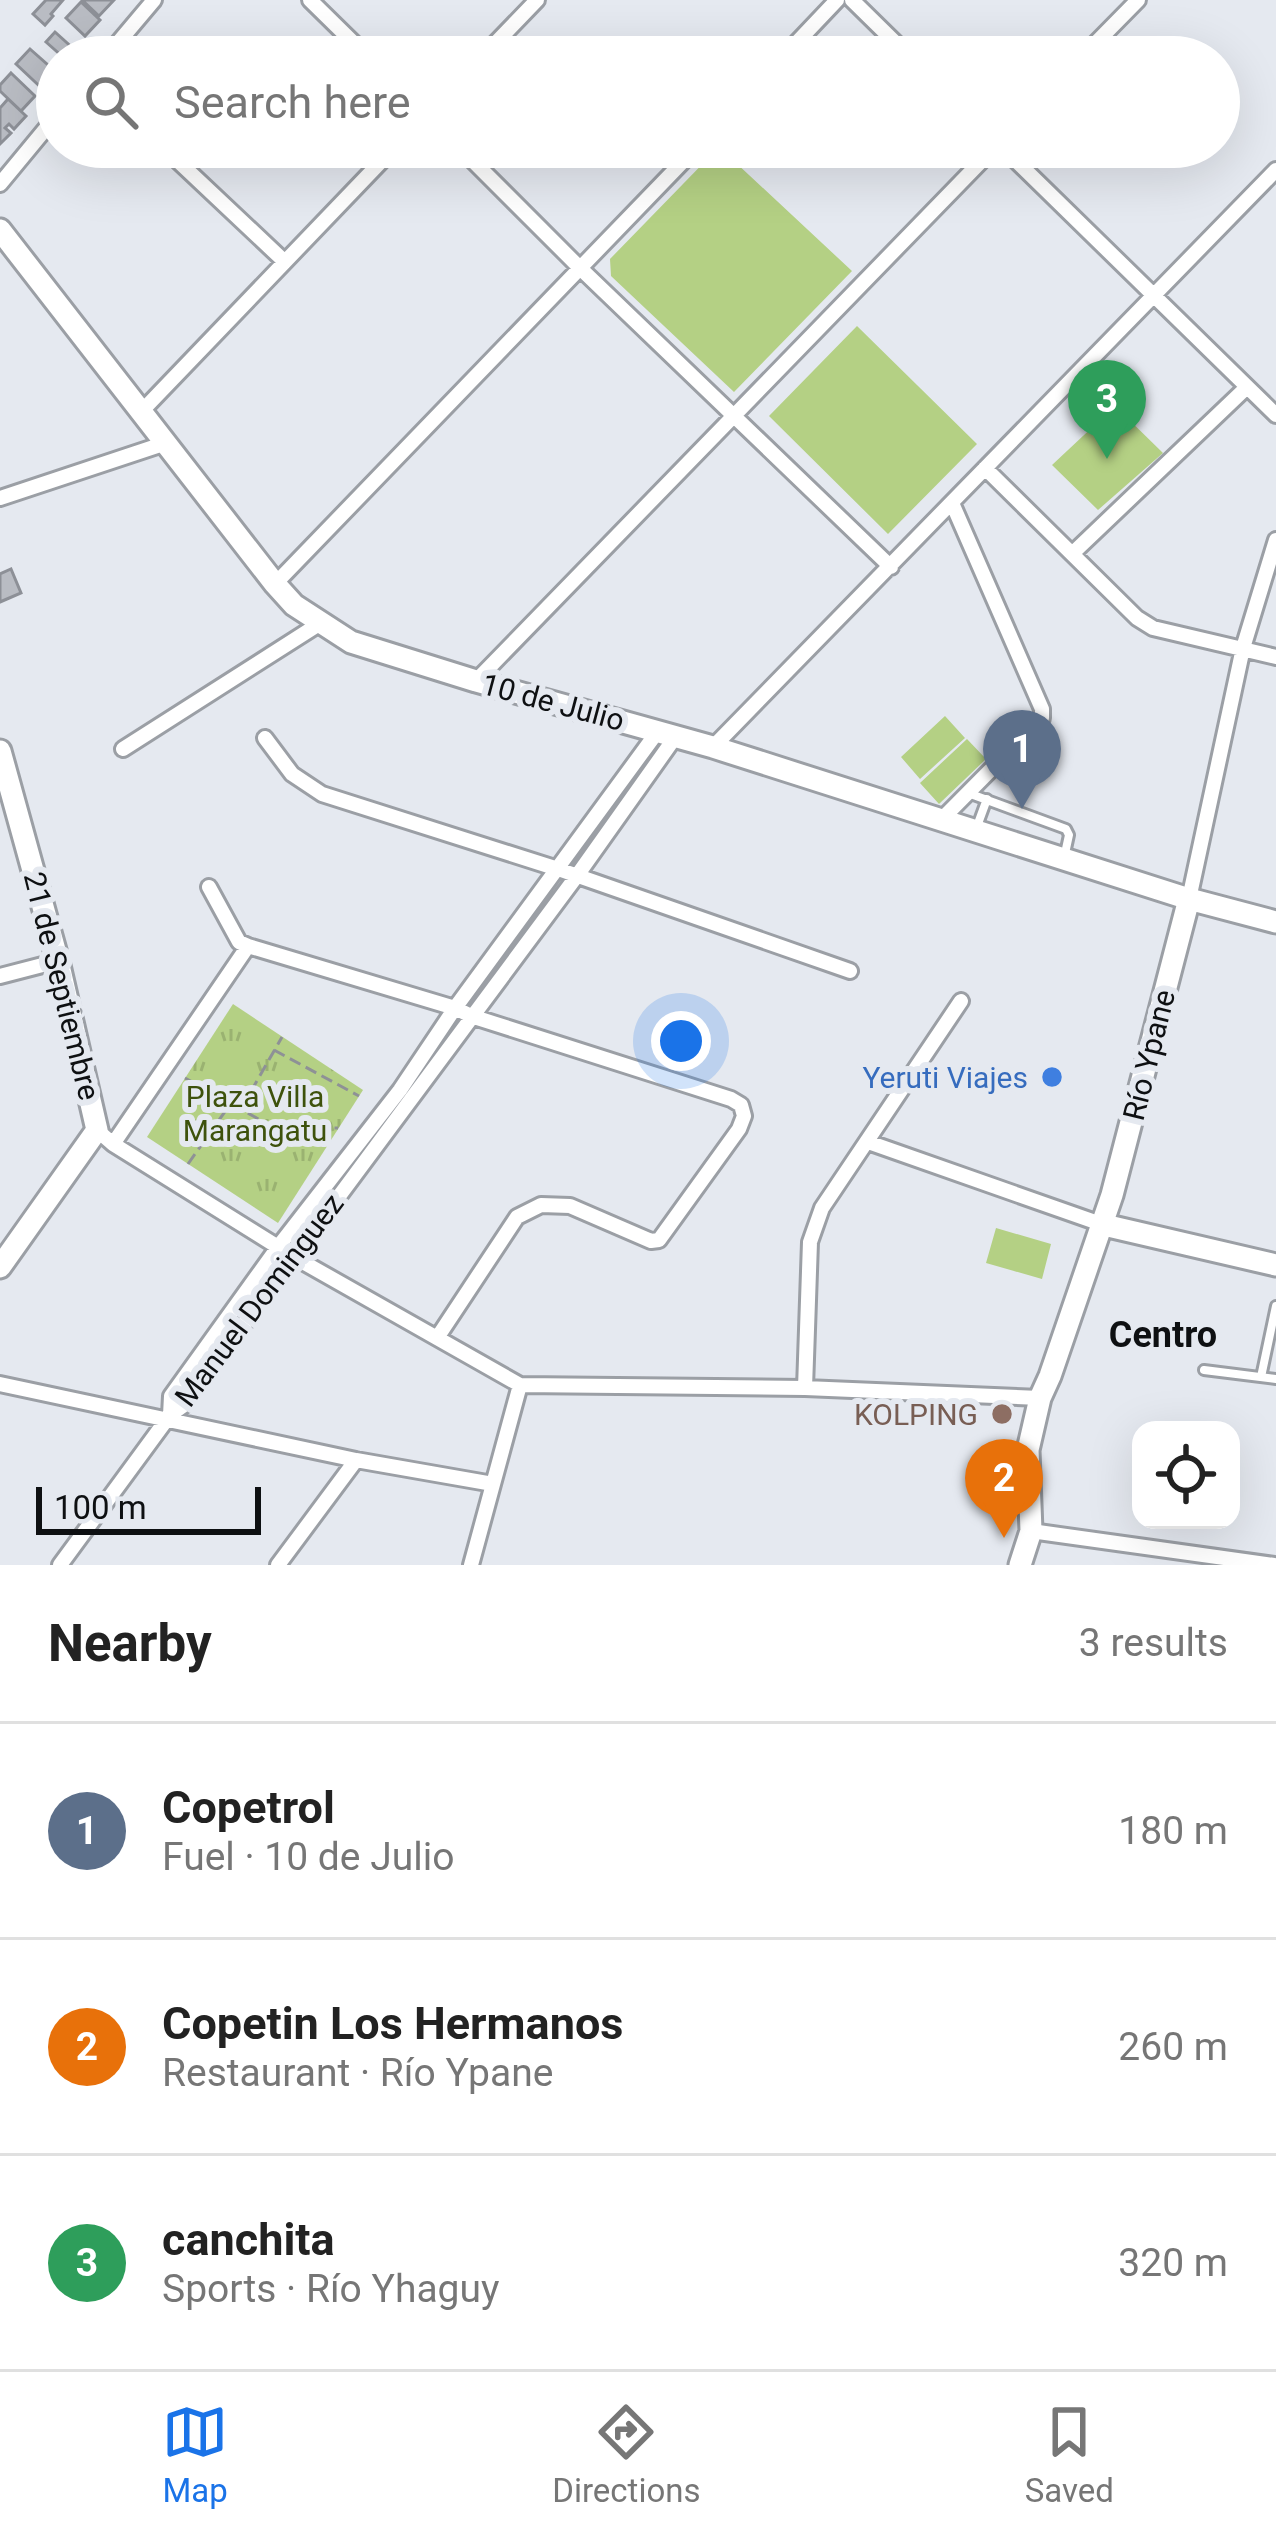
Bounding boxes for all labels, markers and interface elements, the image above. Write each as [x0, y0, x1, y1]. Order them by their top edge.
search box [36, 36, 1240, 168]
icon: search [78, 69, 144, 135]
text: Search here [174, 76, 411, 129]
pin: 3 [1068, 360, 1146, 459]
street label: 10 de Julio [478, 666, 628, 738]
pin: 1 [983, 710, 1061, 809]
street label: 21 de Septiembre [17, 868, 107, 1104]
street label: Río Ypane [1116, 986, 1182, 1124]
your location [651, 1011, 711, 1071]
place label: Yeruti Viajes [862, 1060, 1028, 1095]
marker: Yeruti Viajes [1039, 1064, 1065, 1090]
park label: Plaza Villa Marangatu [183, 1079, 327, 1148]
street label: Manuel Dominguez [168, 1187, 350, 1413]
district label: Centro [1109, 1314, 1217, 1356]
place label: KOLPING [854, 1397, 978, 1432]
marker: KOLPING [989, 1401, 1015, 1427]
map controls [1132, 1421, 1240, 1529]
button: locate [1132, 1421, 1240, 1529]
pin: 2 [965, 1439, 1043, 1538]
scale bar [36, 1481, 261, 1534]
text: 100 m [54, 1488, 147, 1527]
text: Nearby [48, 1614, 212, 1673]
text: 3 results [1079, 1620, 1228, 1666]
text: Copetrol [162, 1781, 335, 1834]
text: 1 [76, 1808, 98, 1854]
text: 180 m [1118, 1808, 1228, 1854]
text: Fuel · 10 de Julio [162, 1834, 454, 1880]
text: Copetin Los Hermanos [162, 1997, 623, 2050]
text: 2 [76, 2024, 98, 2070]
text: 260 m [1118, 2024, 1228, 2070]
text: Restaurant · Río Ypane [162, 2050, 553, 2096]
text: canchita [162, 2213, 335, 2266]
text: 3 [76, 2240, 98, 2286]
text: 320 m [1118, 2240, 1228, 2286]
text: Sports · Río Yhaguy [162, 2266, 499, 2312]
tab: Map [162, 2399, 228, 2510]
tab: Directions [552, 2399, 701, 2510]
tab: Saved [1025, 2399, 1114, 2510]

